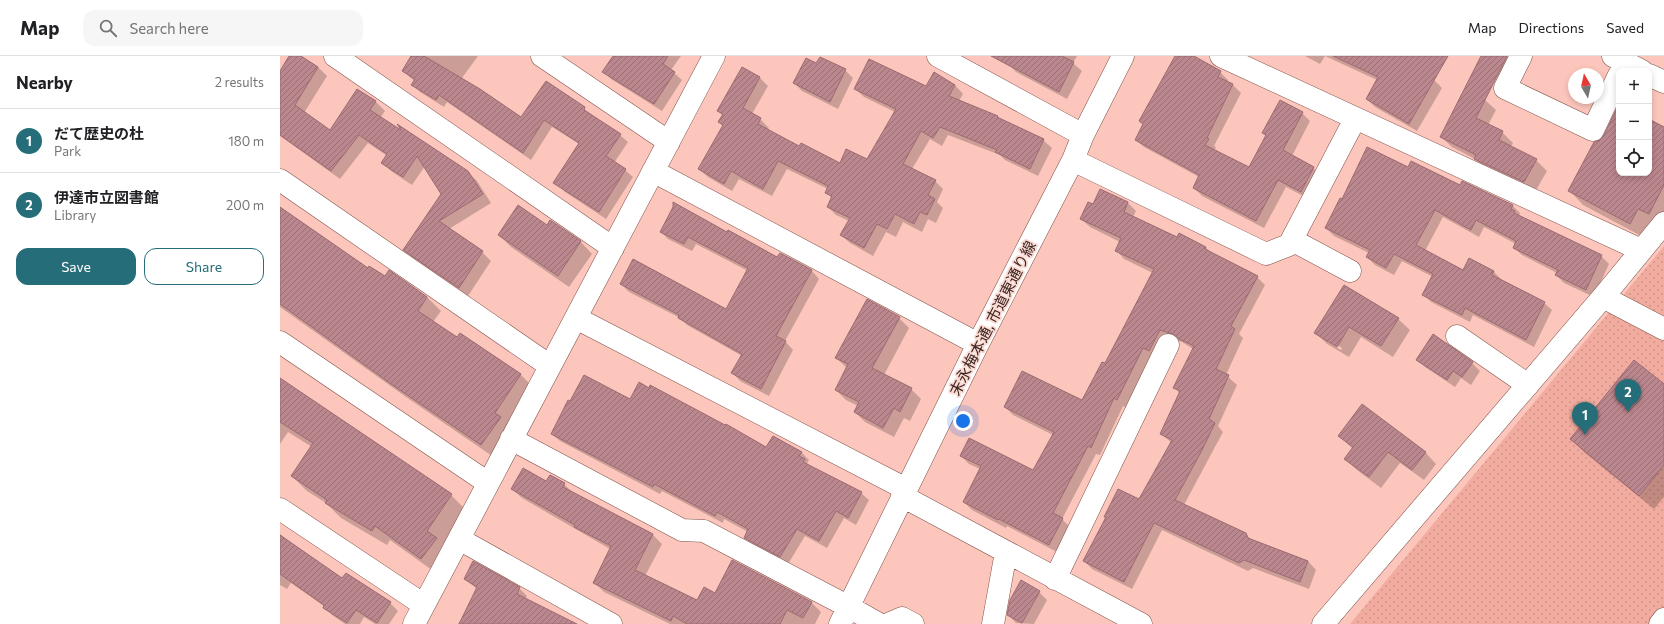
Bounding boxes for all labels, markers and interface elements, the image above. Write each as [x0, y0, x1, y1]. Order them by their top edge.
search box [83, 10, 363, 46]
text: Map [20, 16, 59, 39]
icon: search [97, 17, 119, 39]
text: Search here [129, 19, 209, 37]
text: Map [1468, 19, 1497, 36]
text: Directions [1519, 19, 1584, 36]
text: Saved [1606, 19, 1644, 36]
north arrow [1568, 68, 1604, 104]
map controls [1616, 68, 1652, 176]
button: + [1616, 68, 1652, 104]
text: Nearby [16, 72, 73, 93]
text: 2 results [215, 74, 264, 90]
button: − [1616, 104, 1652, 140]
text: だて歴史の杜 [54, 124, 144, 142]
text: 1 [26, 133, 32, 149]
text: 180 m [228, 133, 264, 149]
button: locate [1616, 140, 1652, 176]
text: Park [54, 143, 81, 159]
text: 伊達市立図書館 [54, 188, 159, 206]
text: 2 [25, 197, 33, 213]
text: 200 m [226, 197, 264, 213]
text: Library [54, 207, 96, 223]
street label: 末永梅本通, 市道東通り線 [945, 238, 1039, 398]
button: Save [16, 248, 136, 285]
button: Share [144, 248, 264, 285]
pin: 2 [1615, 379, 1641, 412]
pin: 1 [1572, 402, 1598, 435]
your location [953, 411, 973, 431]

